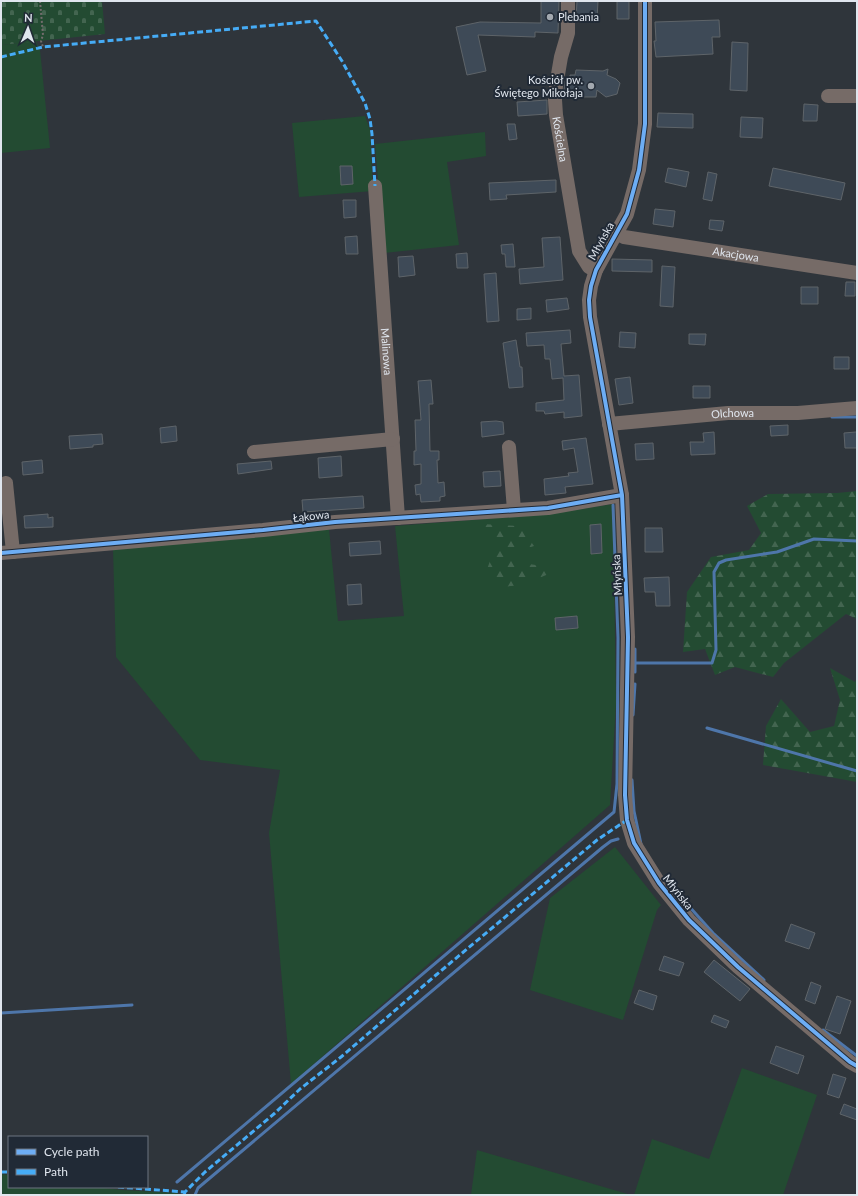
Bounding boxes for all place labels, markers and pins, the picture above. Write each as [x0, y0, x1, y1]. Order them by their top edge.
place label: Plebania [558, 10, 599, 23]
marker: Plebania [545, 12, 555, 22]
place label: Kościół pw. Świętego Mikołaja [495, 73, 583, 99]
marker: Kościół pw. Świętego Mikołaja [586, 81, 596, 91]

